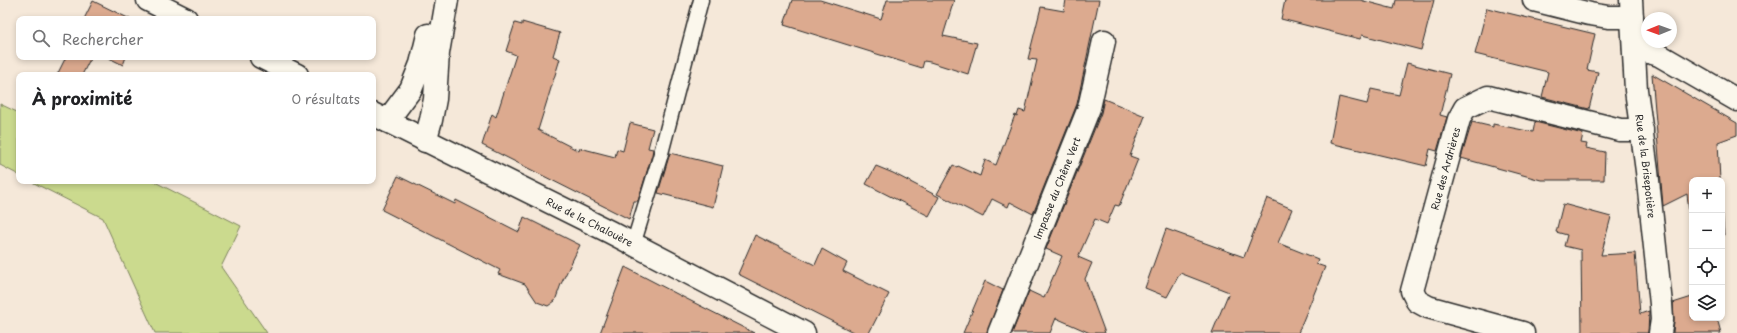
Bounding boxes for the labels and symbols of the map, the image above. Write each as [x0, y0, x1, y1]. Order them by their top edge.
north arrow [1641, 12, 1677, 48]
street label: Rue de la Brisepotière [1632, 113, 1660, 220]
street label: Rue des Ardrières [1426, 125, 1464, 212]
street label: Impasse du Chêne Vert [1029, 135, 1084, 241]
street label: Rue de la Chalouère [544, 193, 636, 250]

